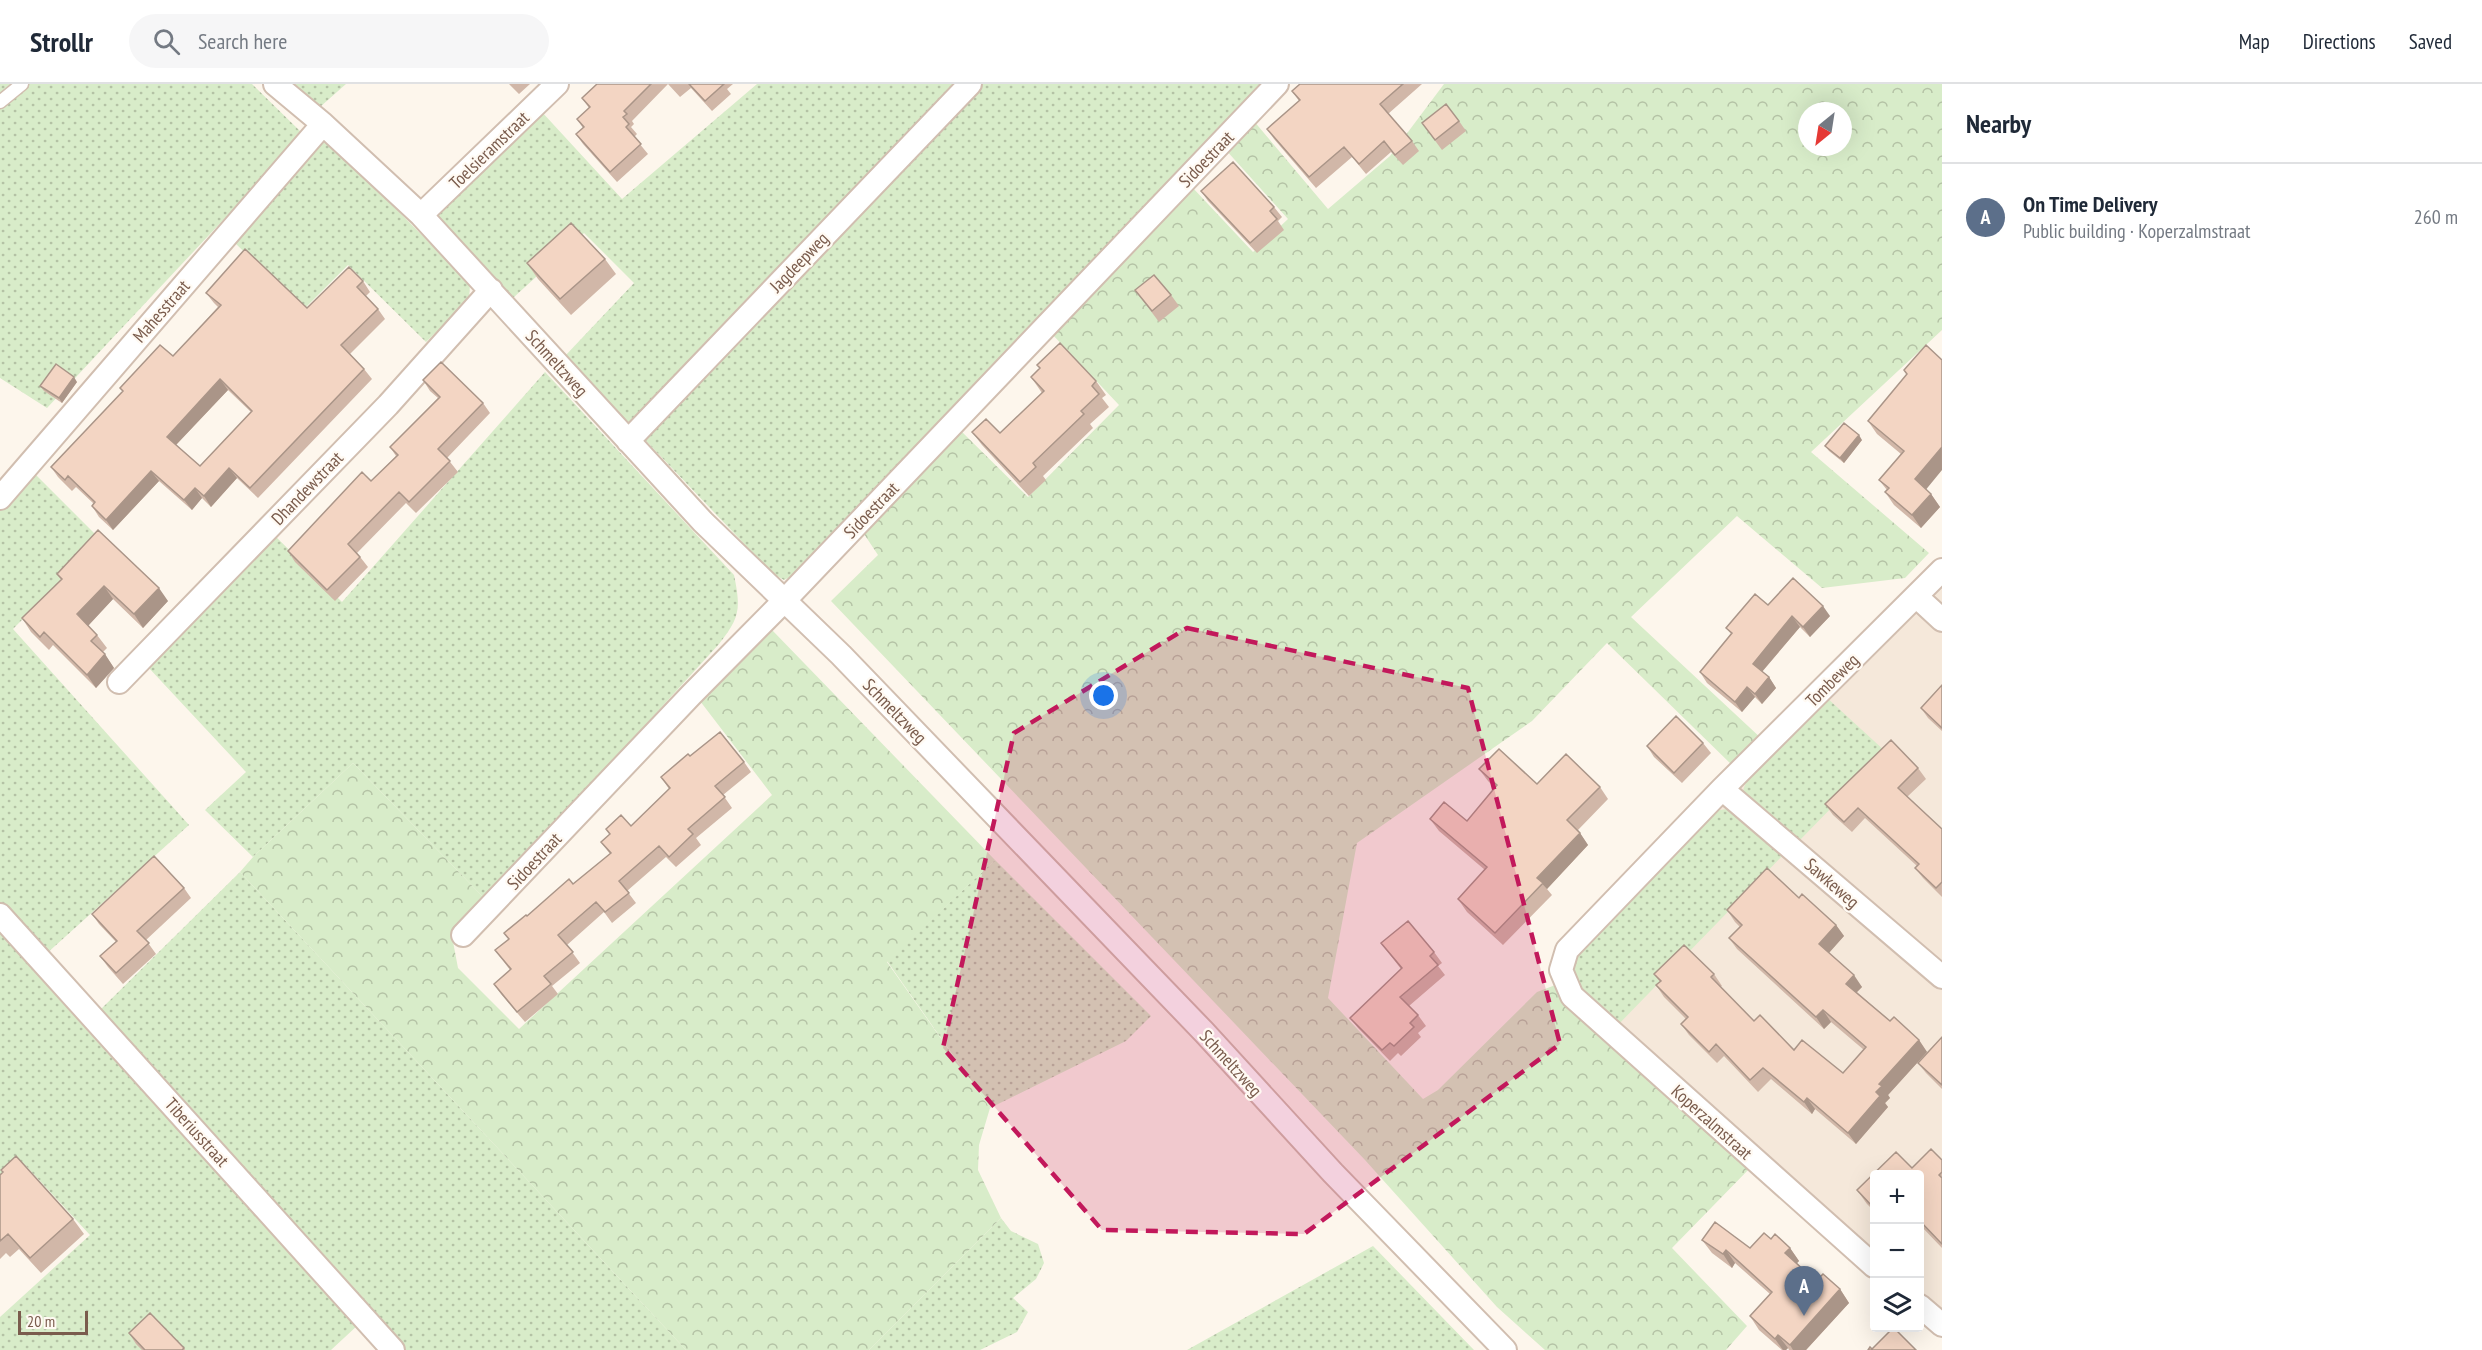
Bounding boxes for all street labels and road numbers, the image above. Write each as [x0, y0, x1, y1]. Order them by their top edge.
street label: Toelsieramstraat [444, 106, 534, 194]
street label: Sidoestraat [1173, 126, 1239, 192]
street label: Jagdeepweg [764, 227, 833, 298]
street label: Mahesstraat [128, 275, 194, 347]
street label: Schmeltzweg [521, 325, 593, 401]
street label: Dhandewstraat [266, 446, 348, 530]
street label: Sidoestraat [838, 477, 904, 543]
street label: Tombeweg [1800, 648, 1864, 712]
street label: Schmeltzweg [858, 673, 932, 749]
street label: Sidoestraat [502, 828, 566, 894]
street label: Sawkeweg [1800, 853, 1864, 913]
street label: Schmeltzweg [1195, 1025, 1267, 1101]
street label: Koperzalmstraat [1667, 1080, 1757, 1164]
street label: Tiberiusstraat [160, 1093, 234, 1171]

